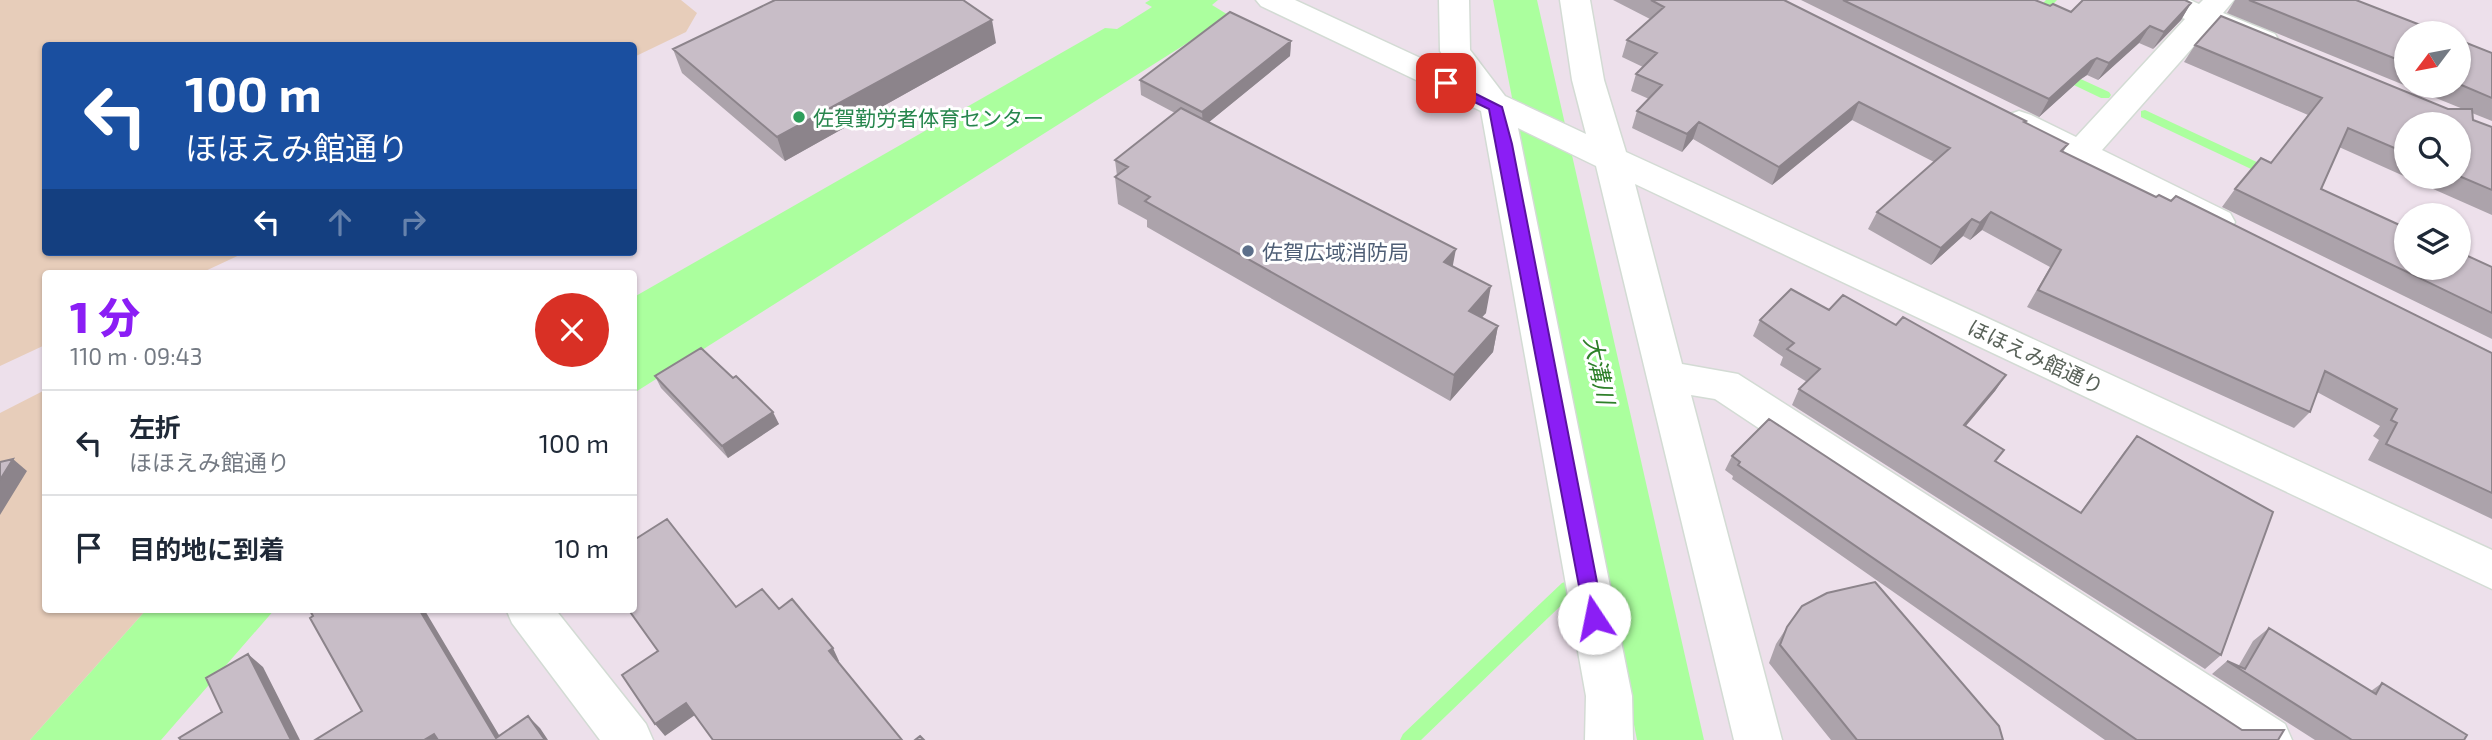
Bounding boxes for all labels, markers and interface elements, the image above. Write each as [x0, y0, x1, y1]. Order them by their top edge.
north arrow [2394, 21, 2471, 98]
map controls [2394, 21, 2471, 280]
pin [1416, 53, 1476, 113]
text: 100 m [185, 63, 322, 122]
icon: arrive [1427, 64, 1465, 102]
icon: left [70, 70, 161, 161]
place label: 佐賀勤労者体育センター [813, 105, 1044, 130]
marker: 佐賀勤労者体育センター [791, 109, 807, 125]
button: search [2394, 112, 2471, 189]
text: ほほえみ館通り [185, 128, 409, 166]
icon: left [248, 203, 286, 241]
icon: ahead [321, 203, 359, 241]
icon: right [394, 203, 432, 241]
button: layers [2394, 203, 2471, 280]
place label: 佐賀広域消防局 [1262, 239, 1409, 264]
marker: 佐賀広域消防局 [1240, 243, 1256, 259]
text: 1 分 [70, 291, 140, 341]
button: close [535, 293, 609, 367]
street label: ほほえみ館通り [1964, 314, 2108, 398]
water label: 大溝川 [1579, 333, 1621, 410]
text: 110 m · 09:43 [70, 342, 203, 370]
text: 左折 [129, 411, 181, 442]
icon: left [70, 424, 108, 462]
text: 100 m [539, 427, 609, 458]
text: ほほえみ館通り [129, 448, 290, 476]
icon: arrive [70, 529, 108, 567]
text: 10 m [554, 532, 609, 563]
text: 目的地に到着 [129, 533, 285, 564]
position arrow [1557, 581, 1631, 655]

